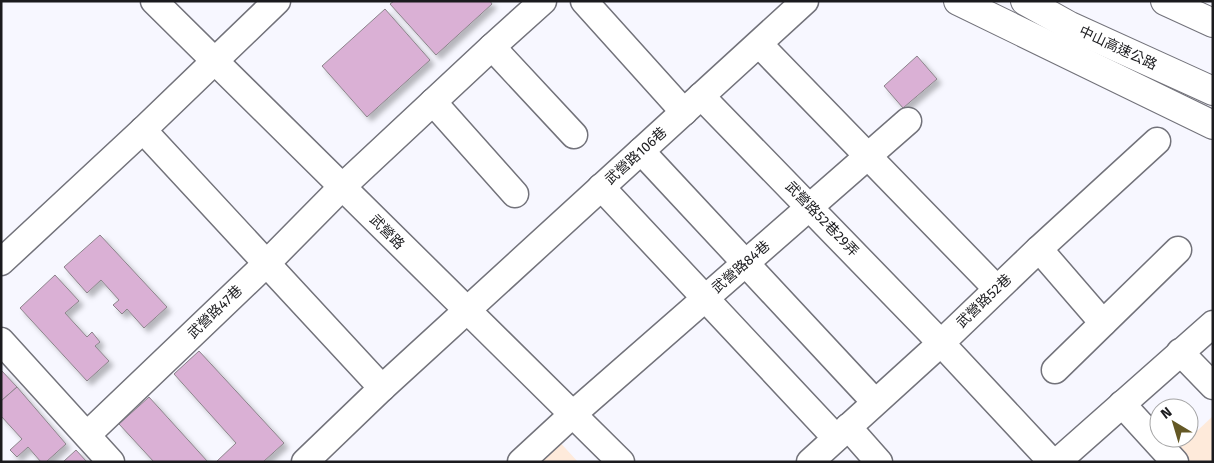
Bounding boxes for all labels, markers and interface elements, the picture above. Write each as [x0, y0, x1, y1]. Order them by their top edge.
street label: 中山高速公路 [1076, 23, 1160, 73]
street label: 武營路106巷 [602, 124, 670, 188]
street label: 武營路52巷29弄 [782, 178, 862, 260]
street label: 武營路 [366, 211, 408, 253]
street label: 武營路84巷 [709, 237, 773, 297]
street label: 武營路52巷 [953, 271, 1015, 331]
street label: 武營路47巷 [184, 282, 246, 342]
north arrow [1149, 398, 1199, 448]
text: N [1157, 404, 1175, 423]

